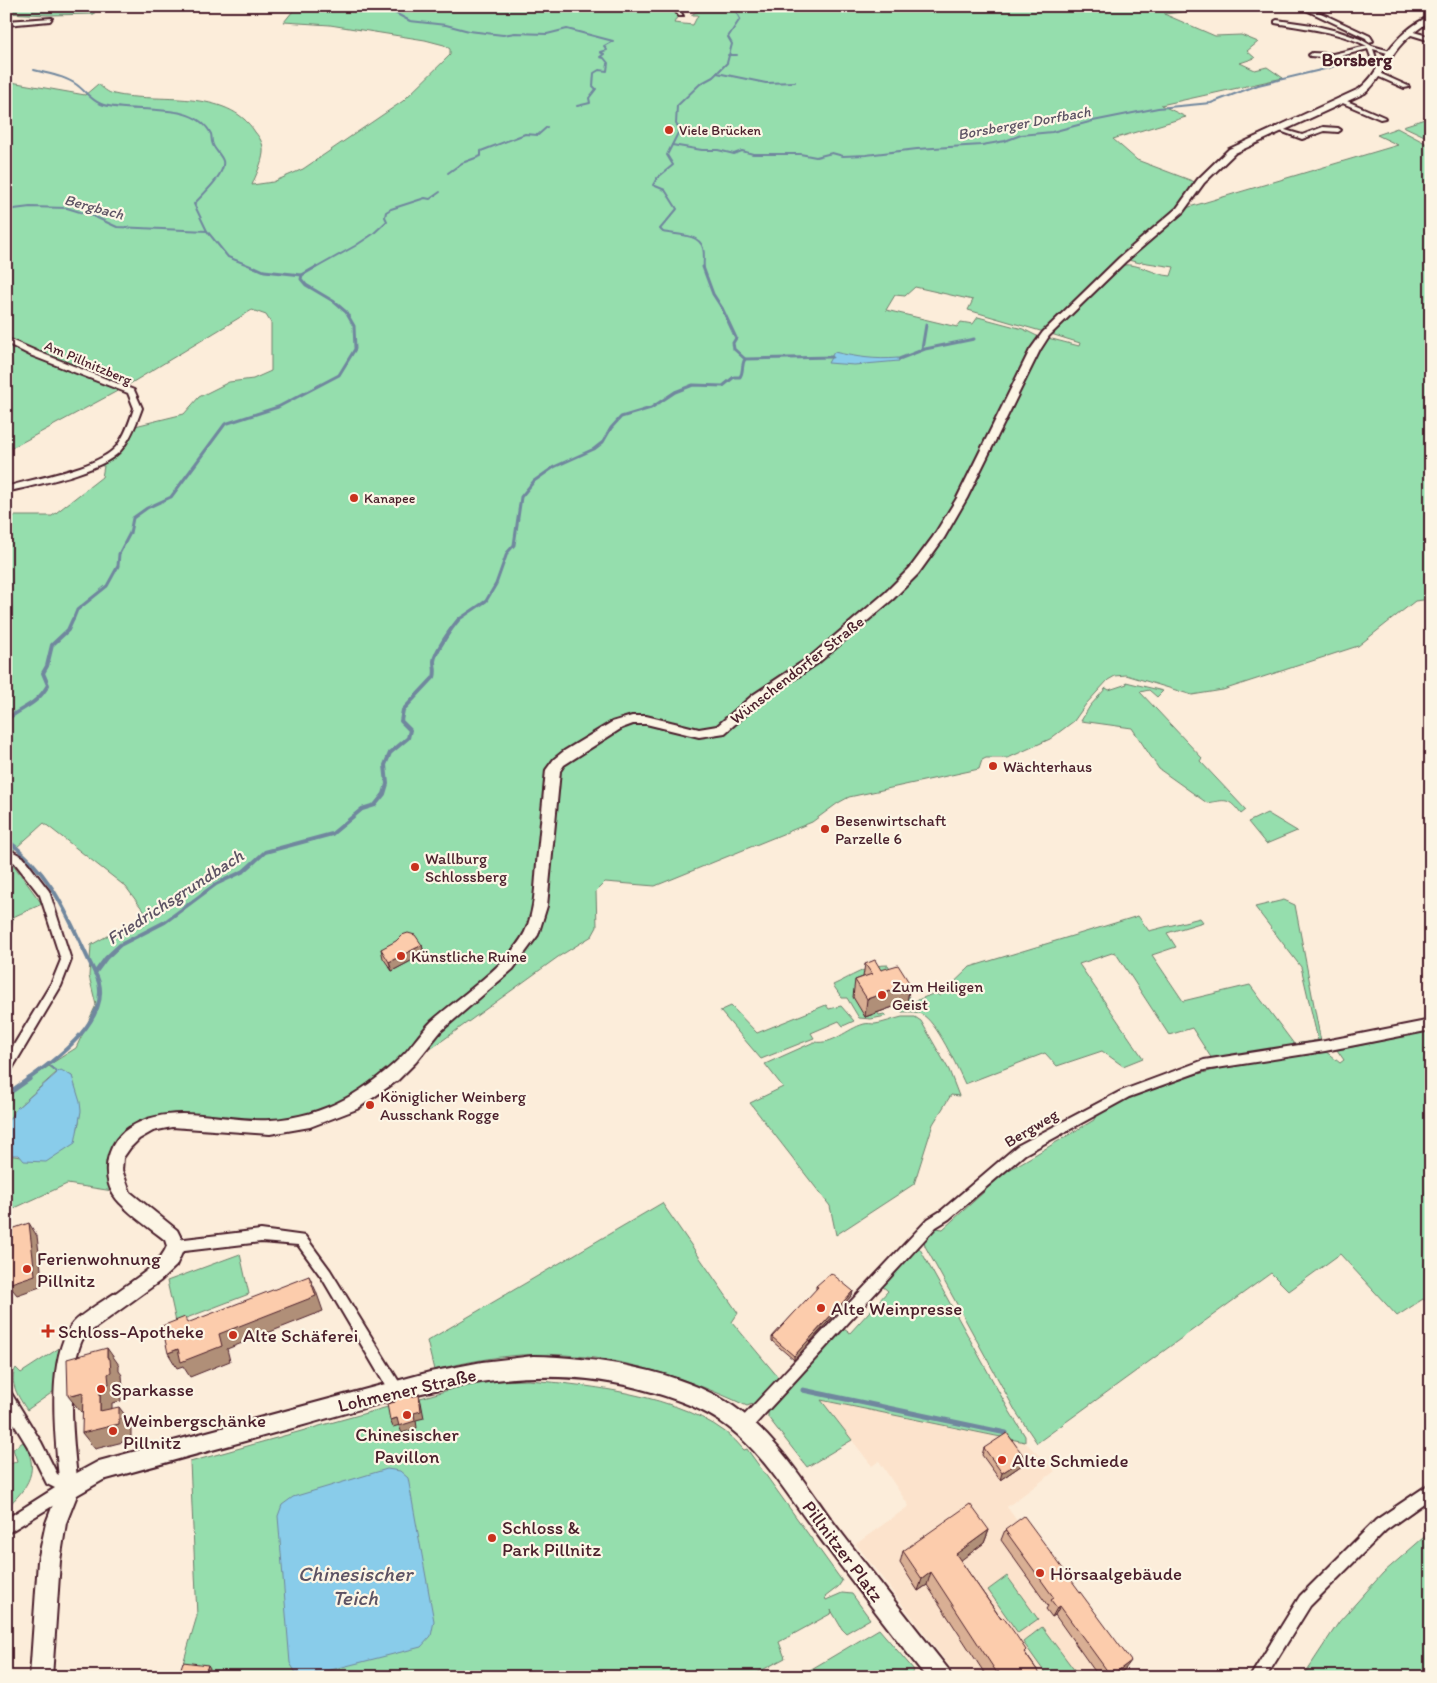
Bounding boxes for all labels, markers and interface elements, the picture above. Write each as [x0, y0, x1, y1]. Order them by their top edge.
district label: Borsberg [1322, 49, 1393, 71]
water label: Borsberger Dorfbach [956, 102, 1092, 144]
place label: Viele Brücken [679, 122, 762, 139]
marker: Viele Brücken [663, 124, 675, 136]
water label: Bergbach [63, 190, 126, 224]
street label: Am Pillnitzberg [42, 337, 135, 389]
place label: Kanapee [364, 490, 416, 507]
marker: Kanapee [348, 492, 360, 504]
street label: Wünschendorfer Straße [726, 612, 868, 728]
place label: Wächterhaus [1003, 757, 1092, 776]
marker: Wächterhaus [987, 760, 999, 772]
place label: Besenwirtschaft Parzelle 6 [835, 811, 947, 848]
marker: Besenwirtschaft Parzelle 6 [819, 823, 831, 835]
water label: Friedrichsgrundbach [102, 844, 248, 950]
place label: Wallburg Schlossberg [425, 849, 508, 886]
marker: Wallburg Schlossberg [409, 861, 421, 873]
place label: Künstliche Ruine [411, 947, 527, 966]
marker: Künstliche Ruine [395, 950, 407, 962]
place label: Zum Heiligen Geist [892, 977, 983, 1014]
marker: Zum Heiligen Geist [876, 989, 888, 1001]
place label: Königlicher Weinberg Ausschank Rogge [380, 1087, 527, 1124]
marker: Königlicher Weinberg Ausschank Rogge [364, 1099, 376, 1111]
street label: Bergweg [1001, 1104, 1062, 1151]
place label: Ferienwohnung Pillnitz [37, 1247, 161, 1292]
marker: Ferienwohnung Pillnitz [21, 1263, 33, 1275]
place label: Alte Weinpresse [831, 1297, 962, 1320]
marker: Alte Weinpresse [815, 1302, 827, 1314]
place label: Schloss-Apotheke [58, 1320, 204, 1343]
place label: Alte Schäferei [243, 1324, 358, 1347]
marker: Schloss-Apotheke [42, 1325, 54, 1337]
marker: Alte Schäferei [227, 1329, 239, 1341]
street label: Lohmener Straße [335, 1363, 479, 1417]
place label: Sparkasse [111, 1378, 194, 1401]
marker: Sparkasse [95, 1383, 107, 1395]
place label: Weinbergschänke Pillnitz [123, 1409, 266, 1454]
marker: Chinesischer Pavillon [401, 1409, 413, 1421]
place label: Chinesischer Pavillon [355, 1423, 459, 1468]
marker: Weinbergschänke Pillnitz [107, 1425, 119, 1437]
place label: Alte Schmiede [1012, 1449, 1129, 1472]
marker: Alte Schmiede [996, 1454, 1008, 1466]
street label: Pillnitzer Platz [797, 1496, 889, 1606]
place label: Schloss & Park Pillnitz [502, 1516, 601, 1561]
marker: Schloss & Park Pillnitz [486, 1532, 498, 1544]
water label: Chinesischer Teich [298, 1561, 415, 1610]
place label: Hörsaalgebäude [1050, 1562, 1182, 1585]
marker: Hörsaalgebäude [1034, 1567, 1046, 1579]

